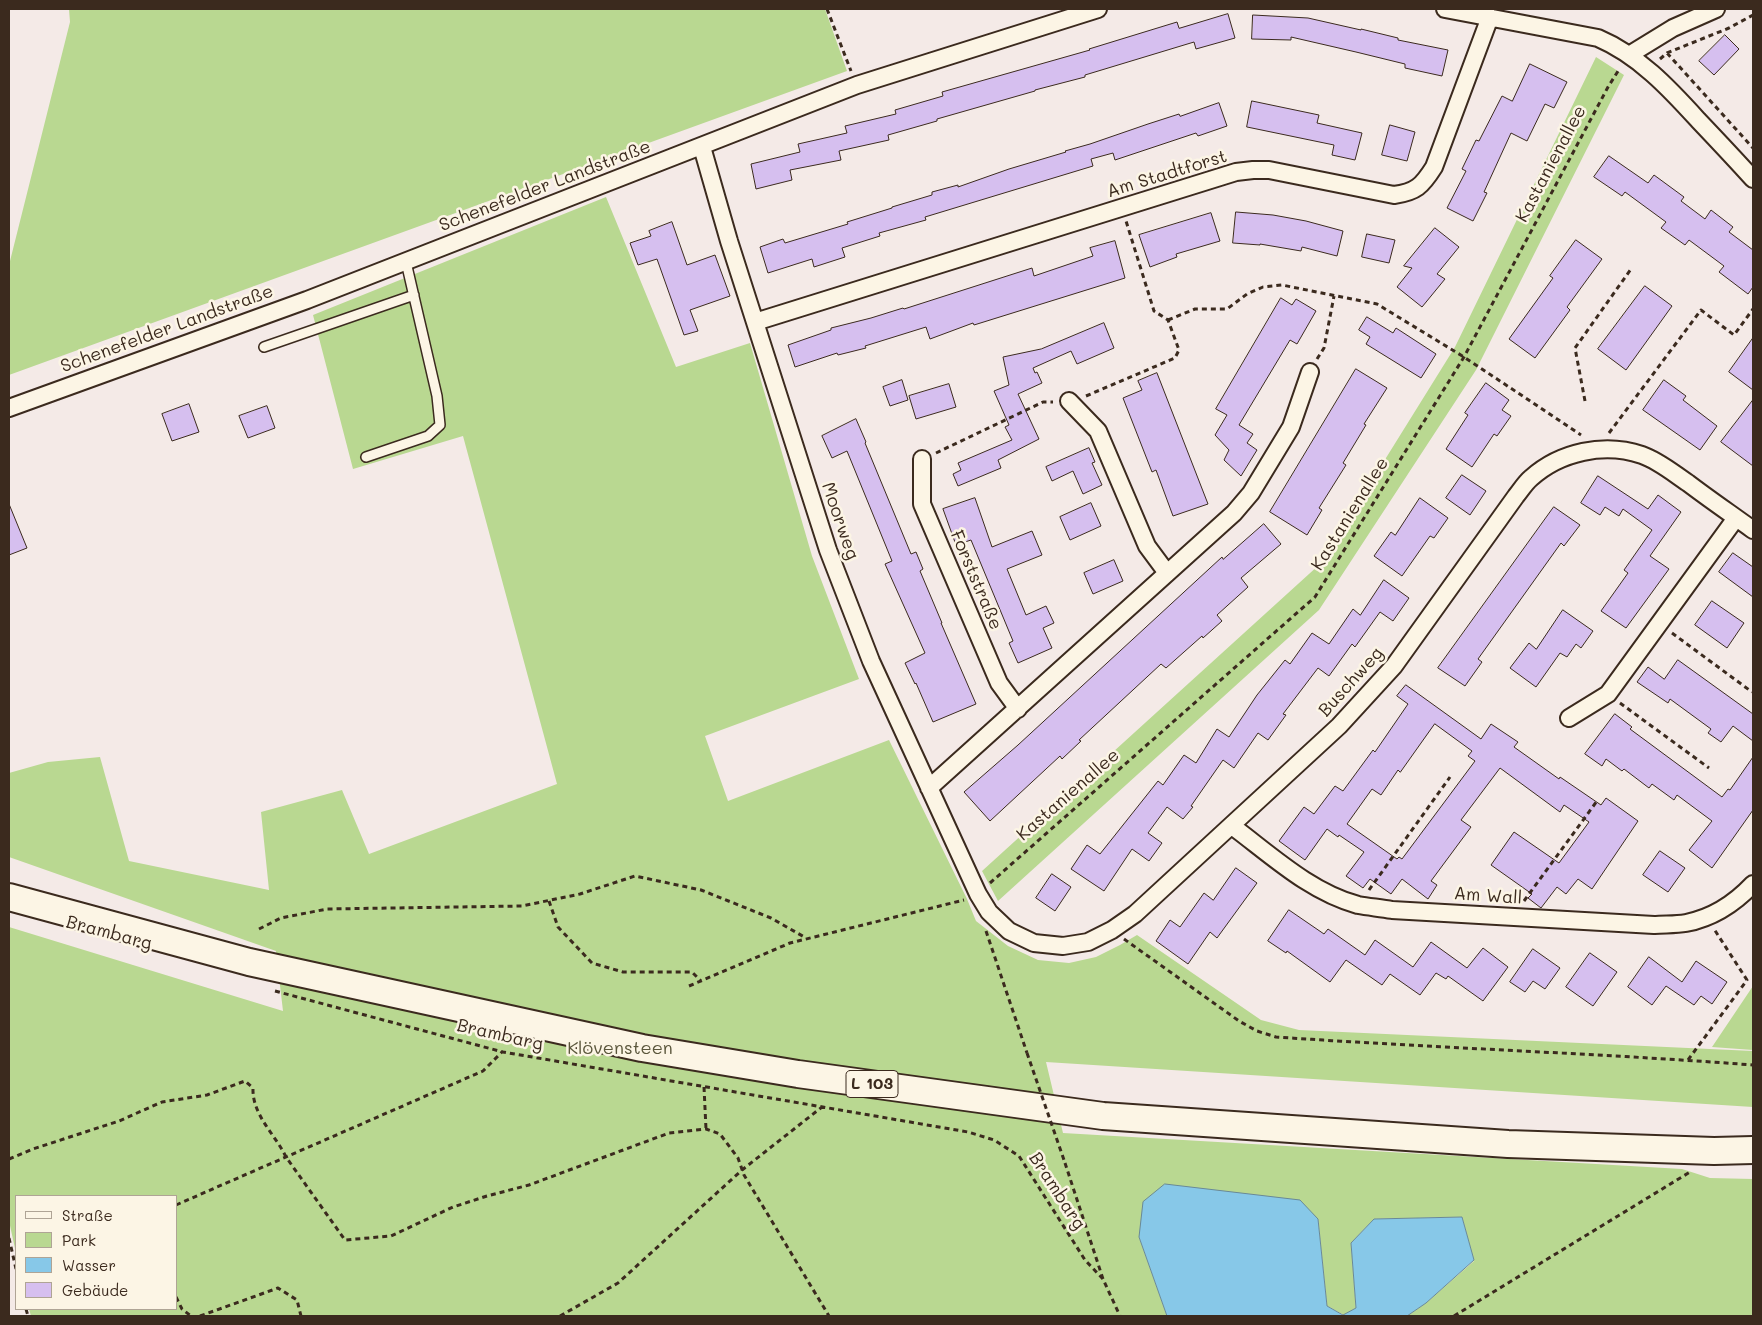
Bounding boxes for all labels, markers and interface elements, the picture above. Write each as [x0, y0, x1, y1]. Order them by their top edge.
street label: Kastanienallee [1511, 102, 1591, 226]
street label: Schenefelder Landstraße [436, 136, 654, 236]
street label: Am Stadtforst [1104, 145, 1230, 203]
street label: Schenefelder Landstraße [58, 280, 276, 378]
street label: Kastanienallee [1307, 454, 1393, 574]
street label: Moorweg [817, 480, 863, 562]
street label: Forststraße [945, 527, 1007, 633]
street label: Buschweg [1314, 643, 1388, 721]
street label: Kastanienallee [1012, 744, 1124, 846]
street label: Am Wall [1453, 883, 1523, 909]
street label: Brambarg [64, 911, 154, 955]
street label: Brambarg [455, 1015, 545, 1055]
park label: Klövensteen [567, 1037, 673, 1059]
road number: L 103 [846, 1070, 898, 1098]
street label: Brambarg [1024, 1148, 1090, 1234]
legend [15, 1195, 178, 1310]
text: Straße [62, 1205, 113, 1225]
text: Park [62, 1230, 96, 1250]
text: Wasser [62, 1255, 116, 1275]
text: Gebäude [62, 1280, 128, 1300]

